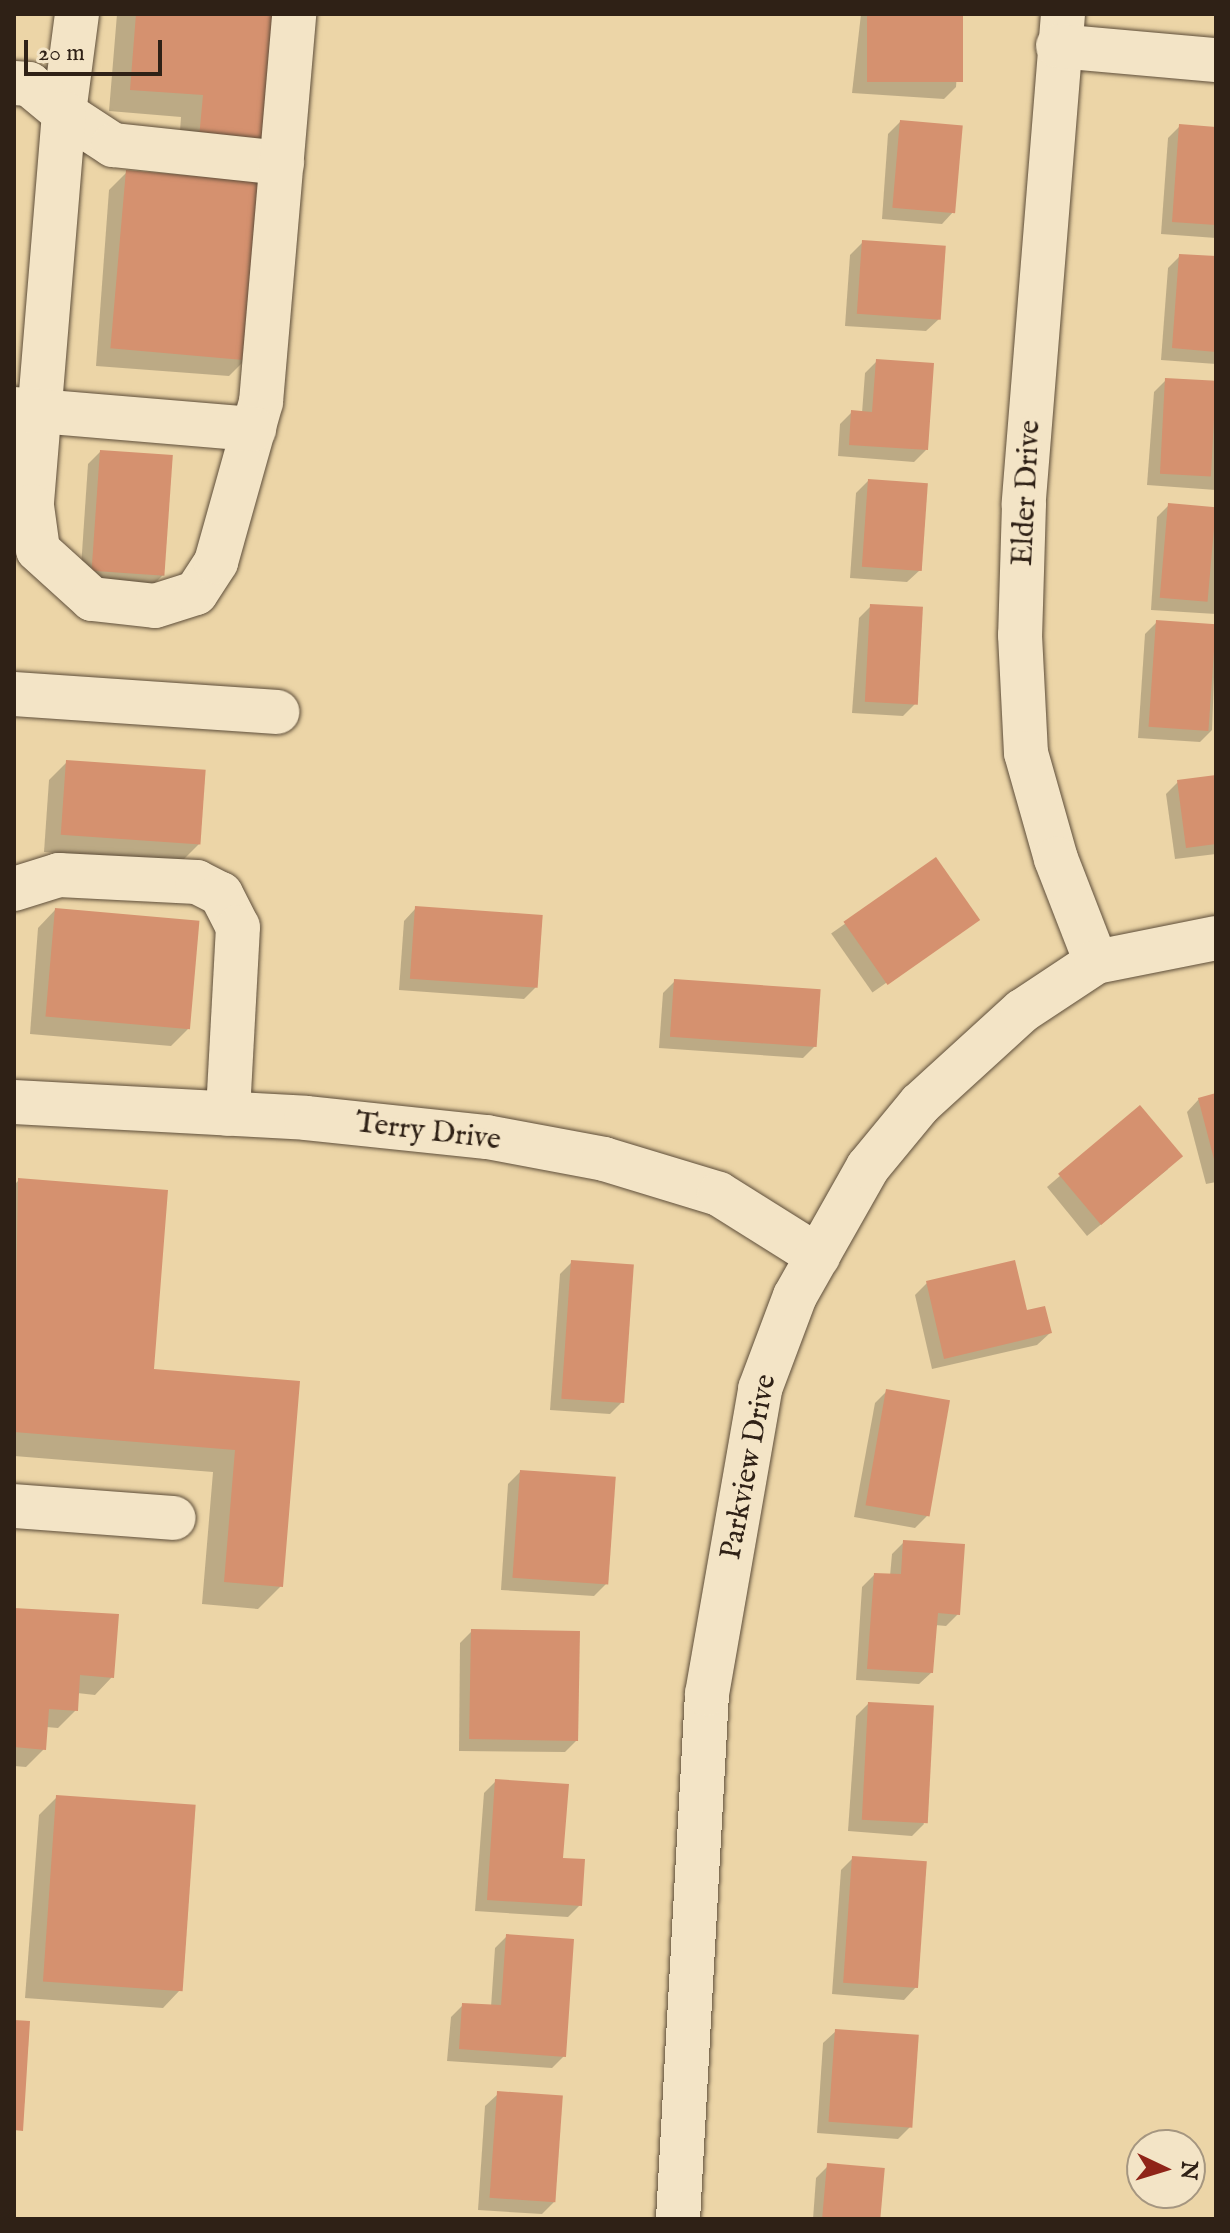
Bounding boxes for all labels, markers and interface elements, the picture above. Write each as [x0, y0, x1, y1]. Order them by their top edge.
scale bar [28, 24, 166, 74]
text: 20 m [38, 38, 85, 69]
street label: Elder Drive [1005, 419, 1049, 567]
street label: Terry Drive [353, 1105, 503, 1159]
street label: Parkview Drive [713, 1371, 785, 1563]
north arrow [1126, 2129, 1206, 2209]
text: N [1173, 2160, 1203, 2181]

